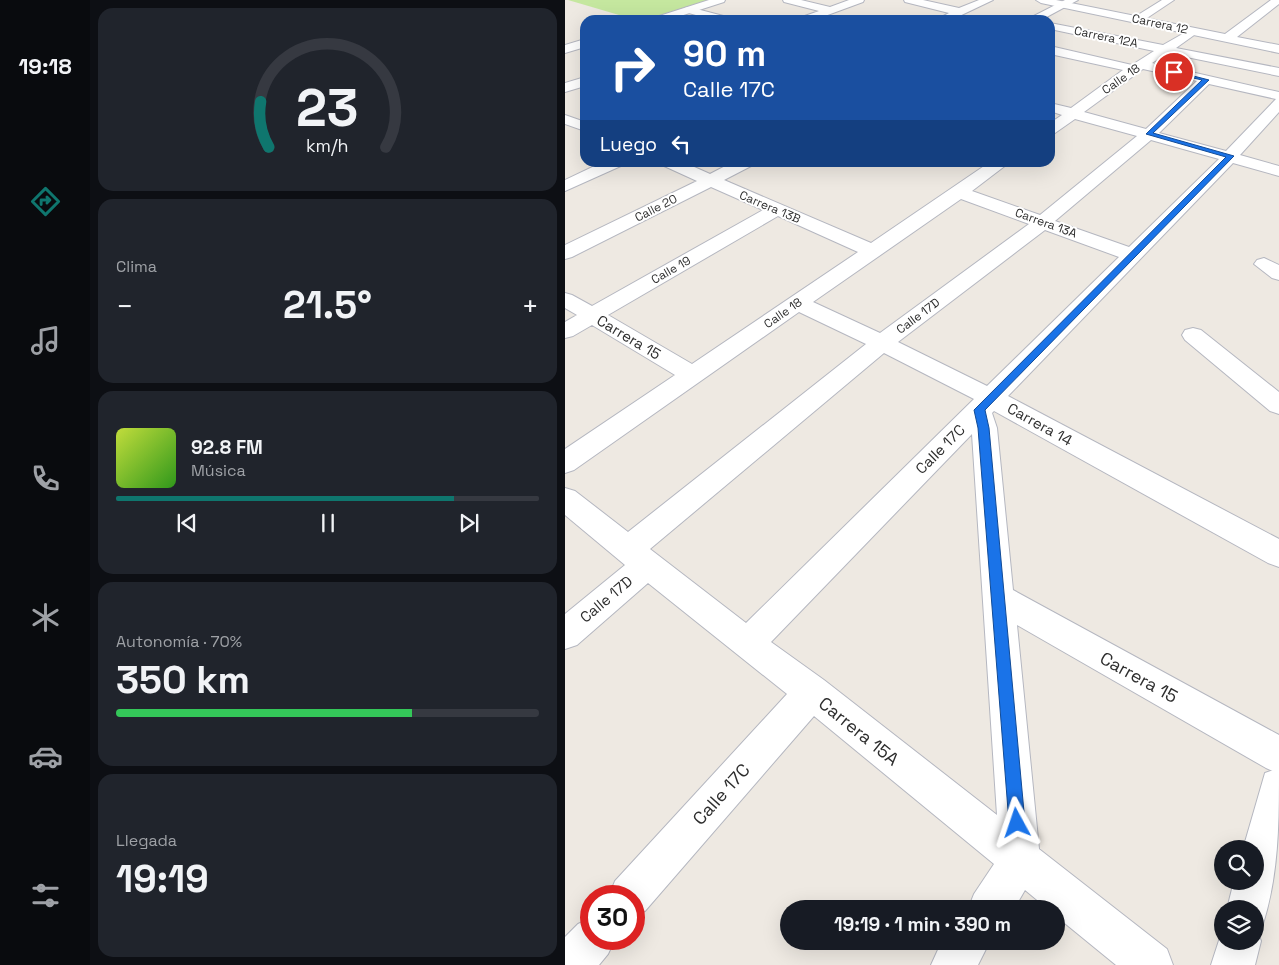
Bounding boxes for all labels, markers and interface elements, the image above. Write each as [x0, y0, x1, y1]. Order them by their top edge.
street label: Carrera 12 [1130, 10, 1190, 38]
street label: Carrera 12A [1073, 22, 1140, 52]
text: 90 m [683, 32, 766, 76]
icon: right [600, 35, 665, 100]
pin [1153, 51, 1195, 93]
text: 19:18 [18, 52, 72, 80]
icon: arrive [1160, 58, 1188, 86]
street label: Calle 18 [1099, 60, 1143, 98]
text: 23 [296, 75, 359, 141]
text: Calle 17C [683, 75, 775, 103]
icon: left [667, 130, 695, 158]
text: Luego [600, 132, 657, 157]
text: km/h [306, 134, 349, 157]
icon: directions [28, 184, 63, 219]
street label: Carrera 13B [737, 187, 803, 227]
street label: Calle 20 [632, 191, 680, 225]
street label: Carrera 13A [1013, 204, 1080, 242]
street label: Calle 19 [648, 252, 694, 288]
text: Clima [116, 256, 157, 277]
text: 21.5° [283, 281, 372, 329]
text: − [116, 288, 133, 324]
text: + [522, 288, 539, 324]
street label: Calle 18 [761, 294, 805, 332]
street label: Calle 17D [893, 294, 943, 338]
street label: Carrera 15 [594, 310, 664, 364]
icon: music [28, 323, 63, 358]
street label: Carrera 14 [1004, 398, 1076, 450]
street label: Calle 17C [911, 420, 969, 478]
text: 92.8 FM [191, 435, 263, 460]
text: Música [191, 460, 246, 481]
icon: phone [28, 461, 63, 496]
icon: previous [173, 509, 201, 537]
icon: pause [314, 509, 342, 537]
icon: next [455, 509, 483, 537]
street label: Calle 17D [576, 571, 636, 627]
icon: climate [28, 600, 63, 635]
text: Autonomía · 70% [116, 631, 242, 652]
street label: Carrera 15 [1096, 646, 1182, 708]
text: 350 km [116, 656, 250, 704]
street label: Carrera 15A [814, 692, 904, 770]
icon: car [28, 739, 63, 774]
street label: Calle 17C [687, 758, 755, 830]
position arrow [990, 796, 1042, 848]
text: Llegada [116, 830, 177, 851]
map controls [1214, 840, 1264, 950]
button: search [1214, 840, 1264, 890]
text: 19:19 [116, 855, 209, 903]
icon: filters [28, 878, 63, 913]
speed limit sign: 30 [580, 885, 645, 950]
button: layers [1214, 900, 1264, 950]
text: 19:19 · 1 min · 390 m [834, 912, 1011, 937]

